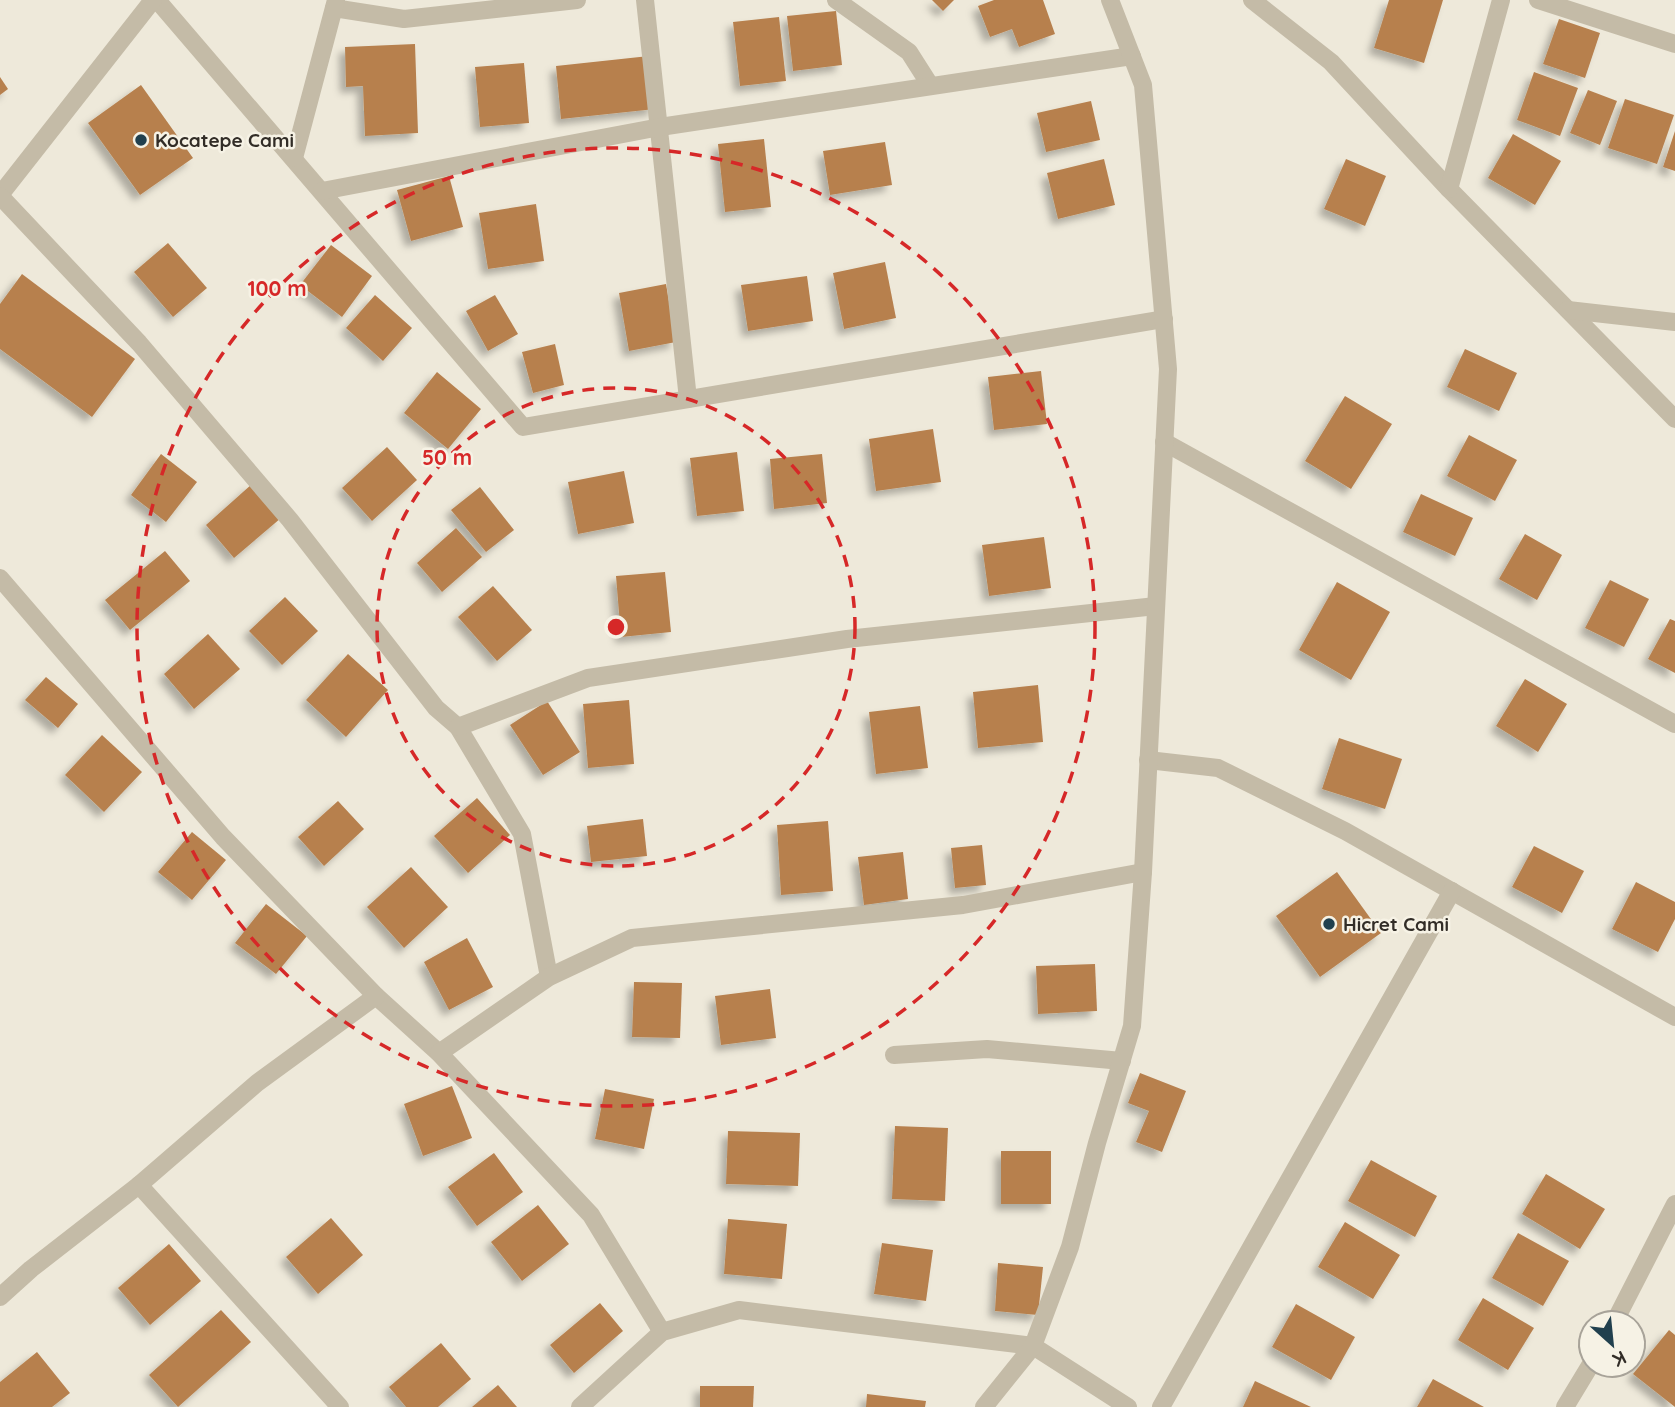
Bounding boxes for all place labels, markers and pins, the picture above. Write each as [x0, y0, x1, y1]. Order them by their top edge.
place label: Kocatepe Cami [155, 128, 294, 152]
marker: Kocatepe Cami [133, 132, 149, 148]
centre of rings [604, 615, 628, 639]
place label: Hicret Cami [1343, 912, 1449, 936]
marker: Hicret Cami [1321, 916, 1337, 932]

